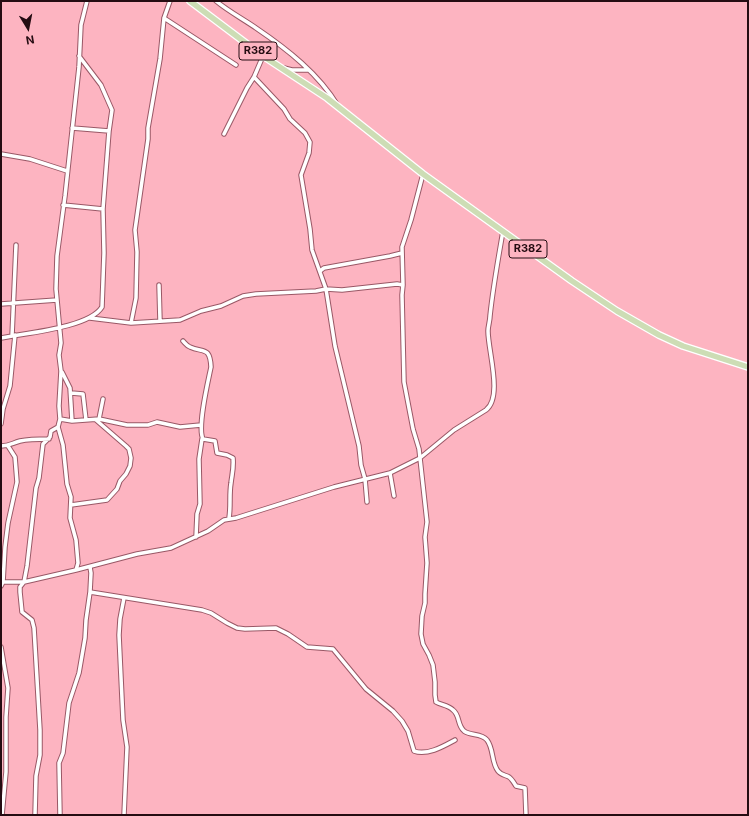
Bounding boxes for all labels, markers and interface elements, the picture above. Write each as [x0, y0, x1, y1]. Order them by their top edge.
north arrow [8, 8, 48, 48]
text: N [25, 32, 35, 47]
road number: R382 [239, 42, 277, 60]
road number: R382 [509, 240, 547, 258]

